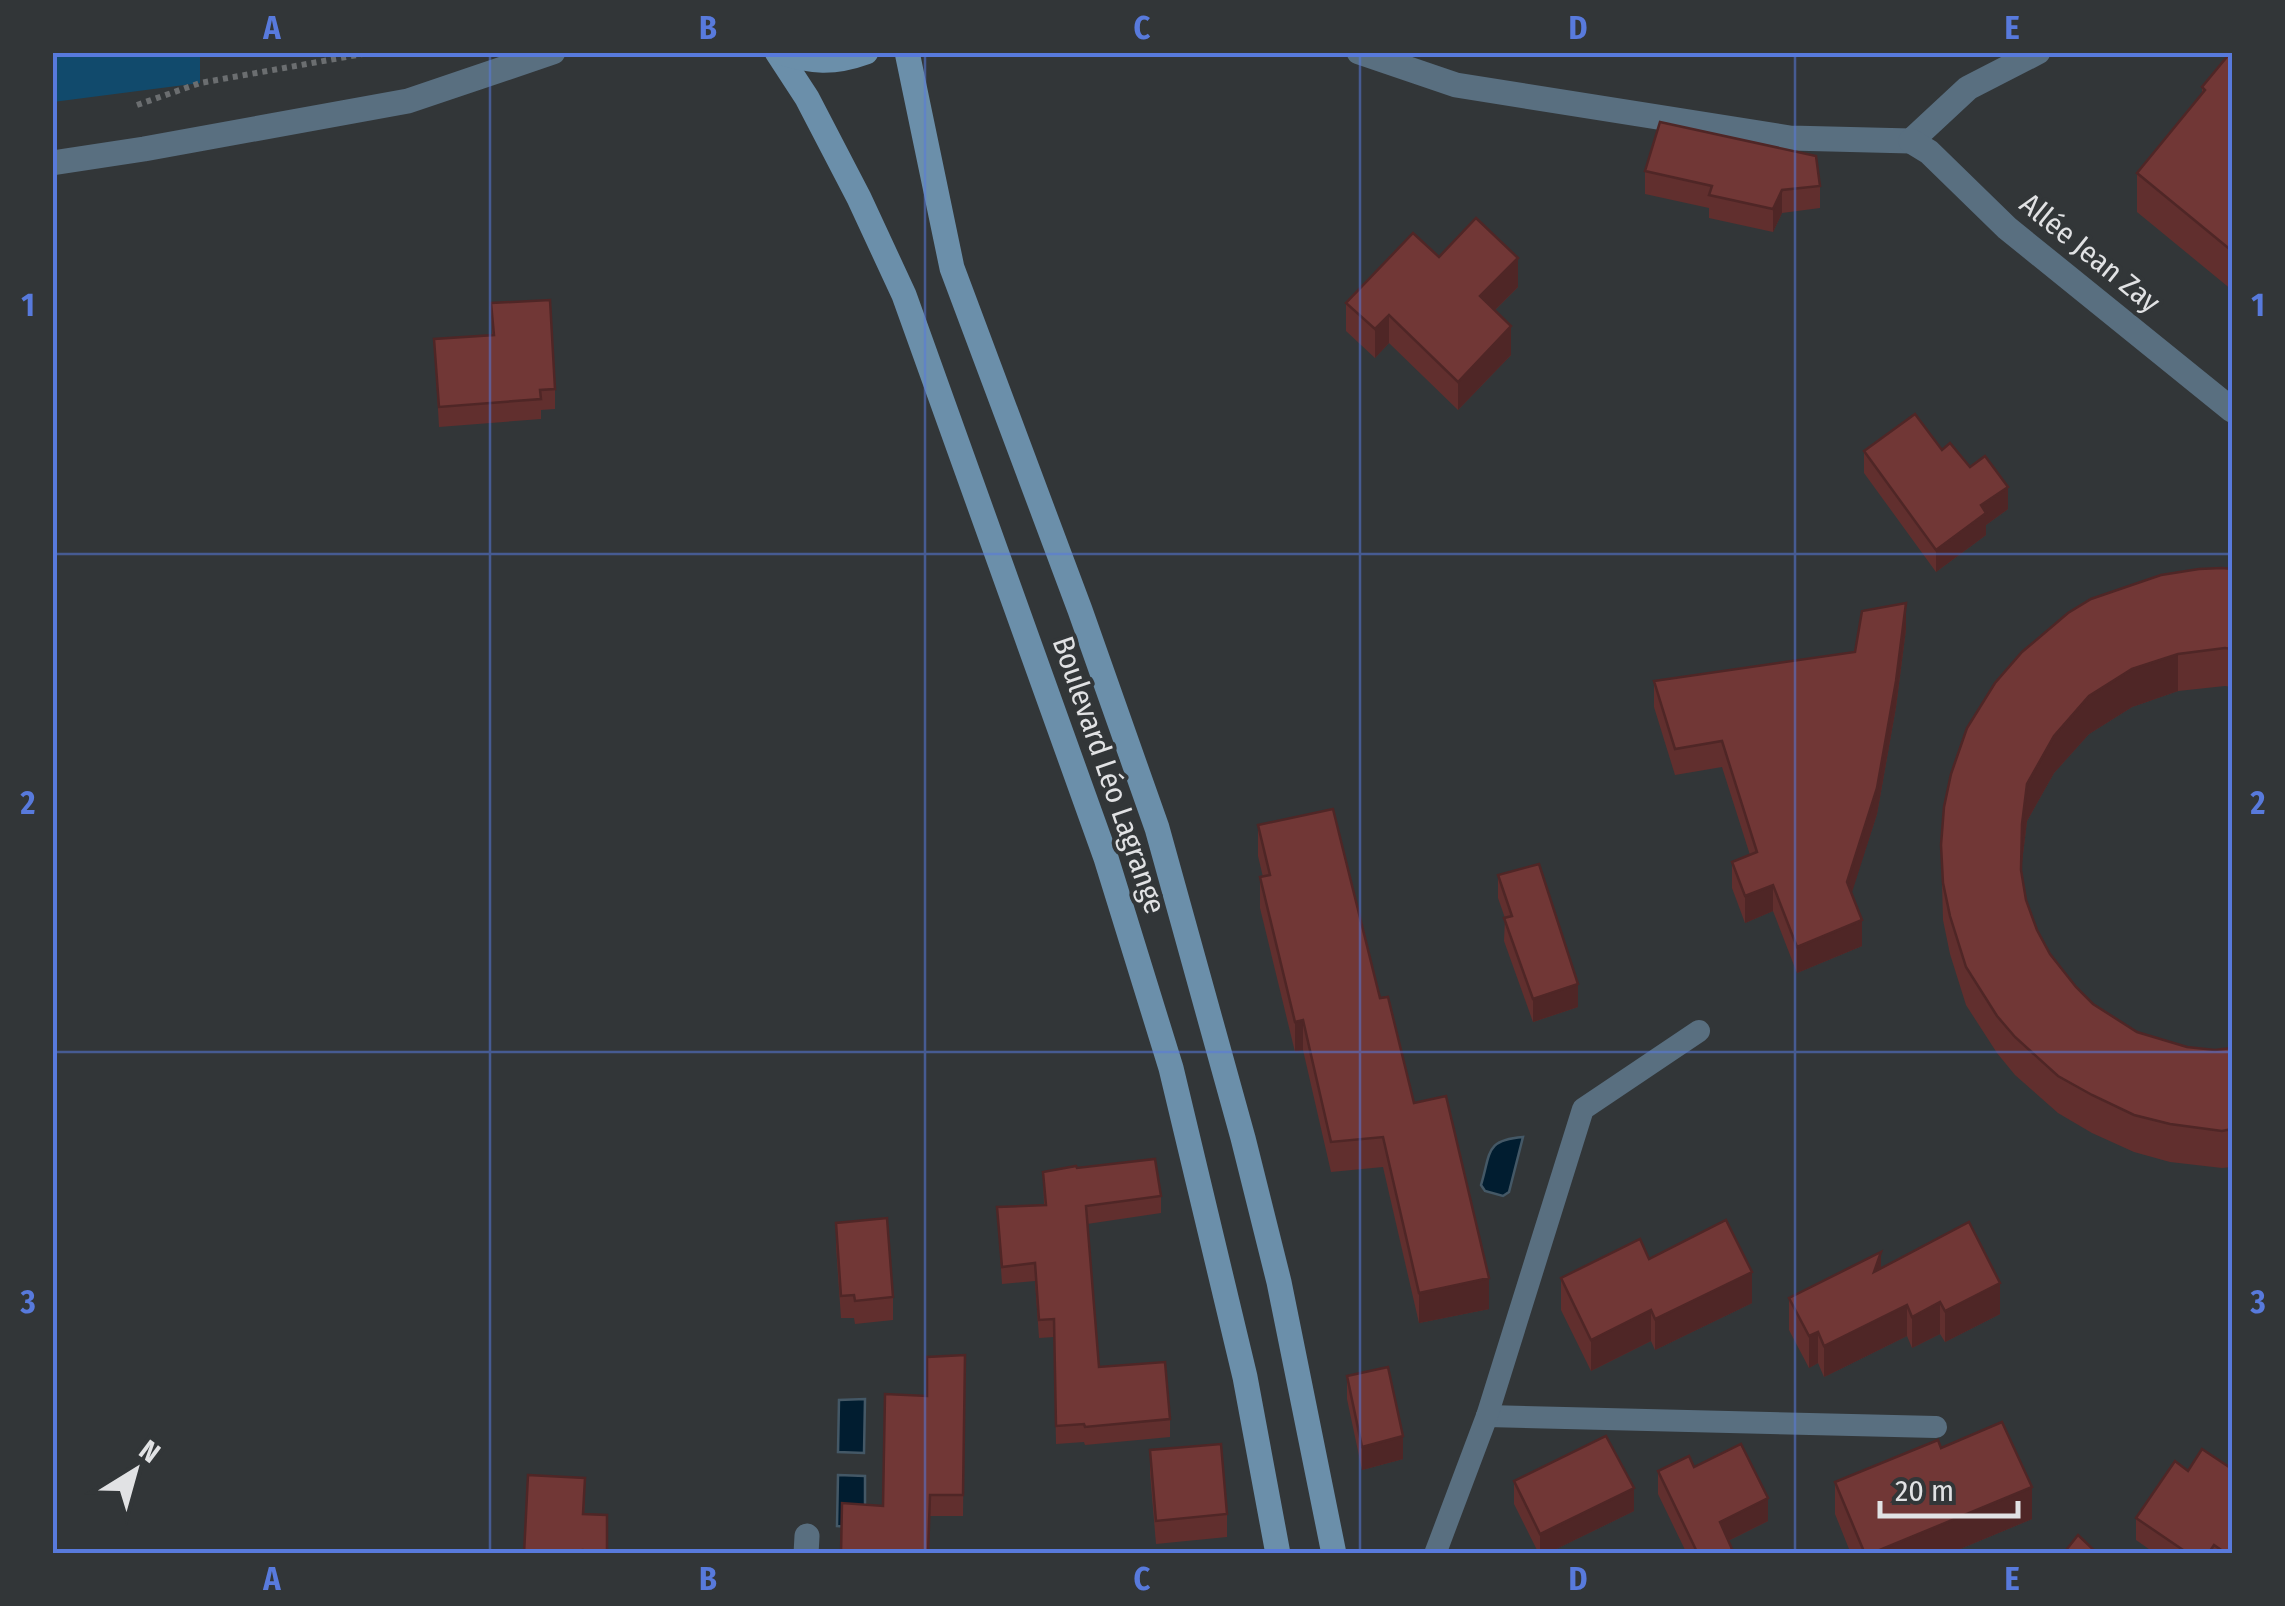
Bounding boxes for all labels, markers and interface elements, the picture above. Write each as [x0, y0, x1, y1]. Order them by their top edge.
text: A [262, 9, 281, 47]
text: B [699, 9, 717, 47]
text: C [1134, 9, 1151, 47]
text: D [1568, 9, 1588, 47]
text: E [2004, 9, 2020, 47]
street label: Allée Jean Zay [2013, 186, 2168, 321]
text: 1 [21, 286, 35, 324]
text: 1 [2251, 286, 2265, 324]
street label: Boulevard Léo Lagrange [1045, 632, 1173, 918]
text: 2 [20, 784, 36, 822]
text: 2 [2250, 784, 2266, 822]
text: 3 [19, 1283, 36, 1321]
text: 3 [2249, 1283, 2266, 1321]
north arrow [85, 1421, 185, 1521]
text: N [133, 1433, 166, 1470]
scale bar [1880, 1456, 2018, 1518]
text: 20 m [1895, 1473, 1954, 1509]
text: A [262, 1560, 281, 1598]
text: B [699, 1560, 717, 1598]
text: C [1134, 1560, 1151, 1598]
text: D [1568, 1560, 1588, 1598]
text: E [2004, 1560, 2020, 1598]

